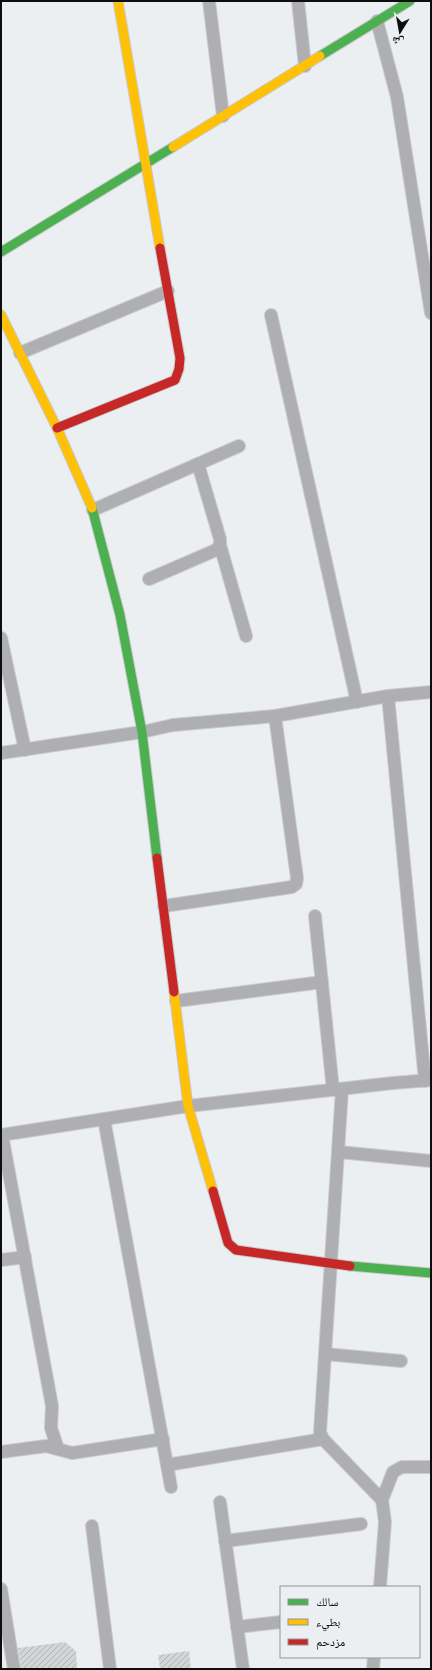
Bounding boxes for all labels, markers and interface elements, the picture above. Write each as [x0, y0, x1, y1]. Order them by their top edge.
north arrow [380, 12, 420, 52]
text: ش [391, 33, 405, 49]
legend [280, 1586, 420, 1658]
text: سالك [316, 1595, 338, 1609]
text: بطيء [316, 1615, 340, 1632]
text: مزدحم [316, 1635, 345, 1650]

